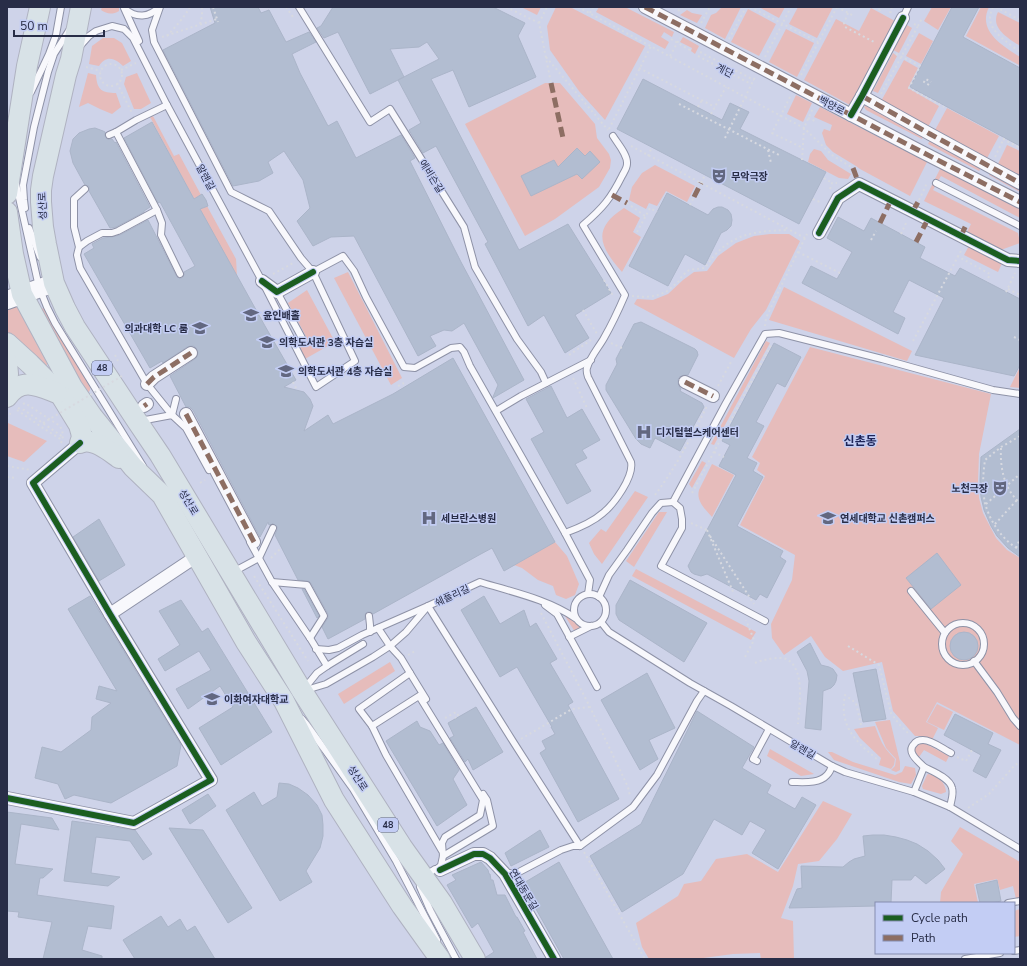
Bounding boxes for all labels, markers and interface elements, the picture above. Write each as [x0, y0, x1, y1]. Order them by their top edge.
scale bar [14, 12, 104, 38]
text: 50 m [20, 18, 48, 34]
street label: 계단 [713, 60, 736, 81]
street label: 백양로 [816, 93, 847, 118]
street label: 에비슨길 [415, 157, 447, 196]
street label: 알렌길 [192, 162, 218, 193]
theatre icon: 무악극장 [710, 167, 728, 185]
place label: 무악극장 [731, 170, 768, 184]
street label: 성산로 [36, 192, 50, 220]
school or university icon: 윤인배홀 [242, 306, 260, 324]
place label: 윤인배홀 [263, 309, 300, 323]
school or university icon: 의과대학 LC 룸 [191, 319, 209, 337]
place label: 의과대학 LC 룸 [125, 322, 188, 336]
school or university icon: 의학도서관 3층 자습실 [258, 333, 276, 351]
place label: 의학도서관 3층 자습실 [279, 336, 373, 350]
road number: 48 [92, 361, 112, 375]
school or university icon: 의학도서관 4층 자습실 [277, 362, 295, 380]
place label: 의학도서관 4층 자습실 [298, 365, 392, 379]
hospital icon: 디지털헬스케어센터 [635, 423, 653, 441]
place label: 디지털헬스케어센터 [656, 426, 739, 440]
district label: 신촌동 [843, 433, 877, 449]
theatre icon: 노천극장 [991, 479, 1009, 497]
place label: 노천극장 [951, 482, 988, 496]
street label: 성산로 [175, 487, 201, 518]
hospital icon: 세브란스병원 [420, 509, 438, 527]
school or university icon: 연세대학교 신촌캠퍼스 [819, 509, 837, 527]
place label: 세브란스병원 [441, 512, 496, 526]
place label: 연세대학교 신촌캠퍼스 [840, 512, 935, 526]
street label: 쉐플리길 [433, 582, 472, 610]
school or university icon: 이화여자대학교 [203, 690, 221, 708]
place label: 이화여자대학교 [224, 693, 288, 707]
street label: 알렌길 [787, 737, 818, 763]
street label: 성산로 [344, 763, 371, 794]
road number: 48 [378, 818, 398, 832]
street label: 연대동문길 [505, 866, 541, 913]
legend [875, 902, 1015, 954]
text: Cycle path [911, 910, 968, 926]
text: Path [911, 930, 936, 946]

